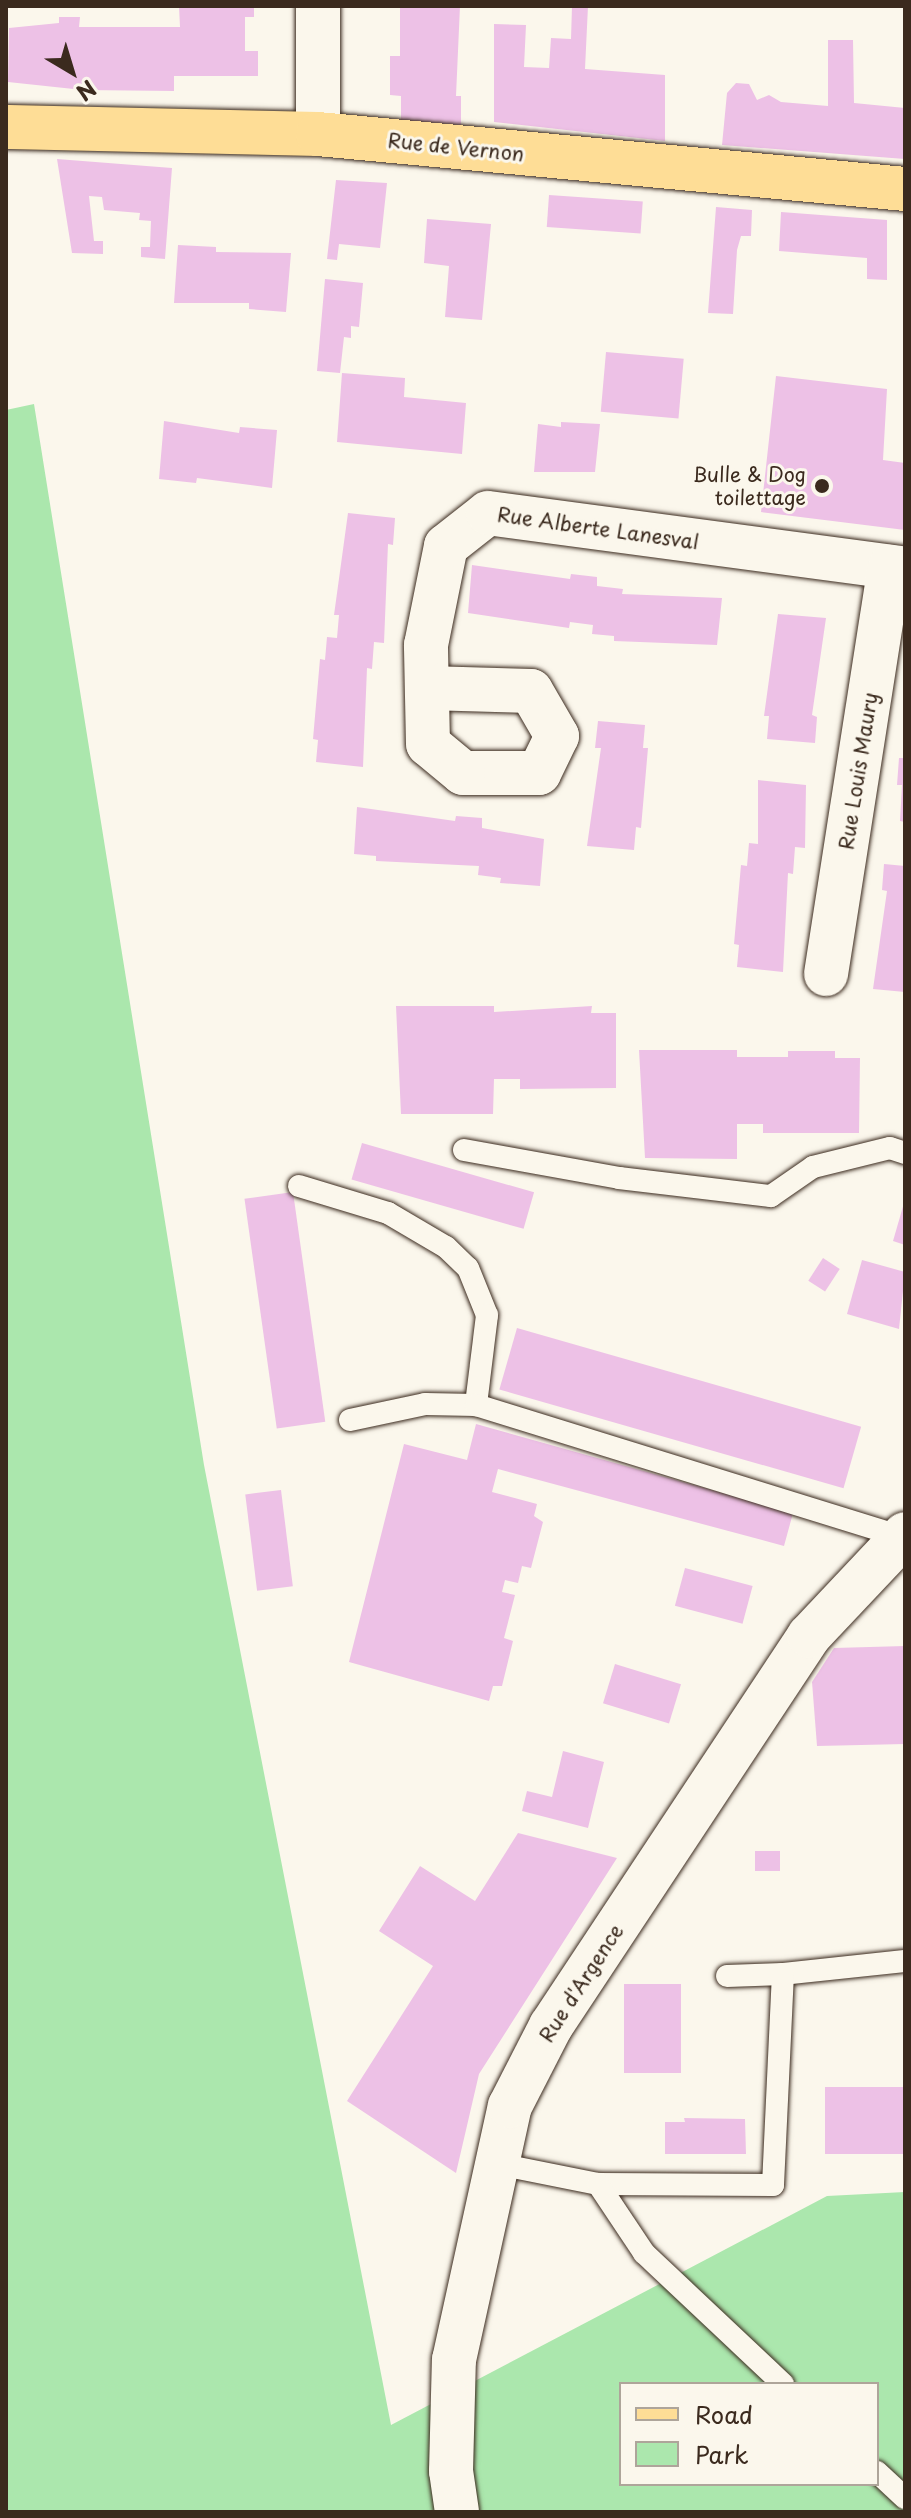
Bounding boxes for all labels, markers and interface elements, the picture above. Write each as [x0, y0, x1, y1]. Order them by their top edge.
north arrow [32, 32, 112, 112]
text: N [70, 73, 104, 110]
street label: Rue de Vernon [385, 128, 527, 166]
place label: Bulle & Dog toilettage [691, 462, 806, 509]
marker: Bulle & Dog toilettage [813, 477, 831, 495]
street label: Rue Alberte Lanesval [495, 502, 701, 554]
street label: Rue Louis Maury [833, 689, 883, 853]
street label: Rue d'Argence [534, 1919, 628, 2047]
legend [619, 2382, 879, 2486]
text: Road [695, 2396, 753, 2432]
text: Park [695, 2436, 749, 2472]

